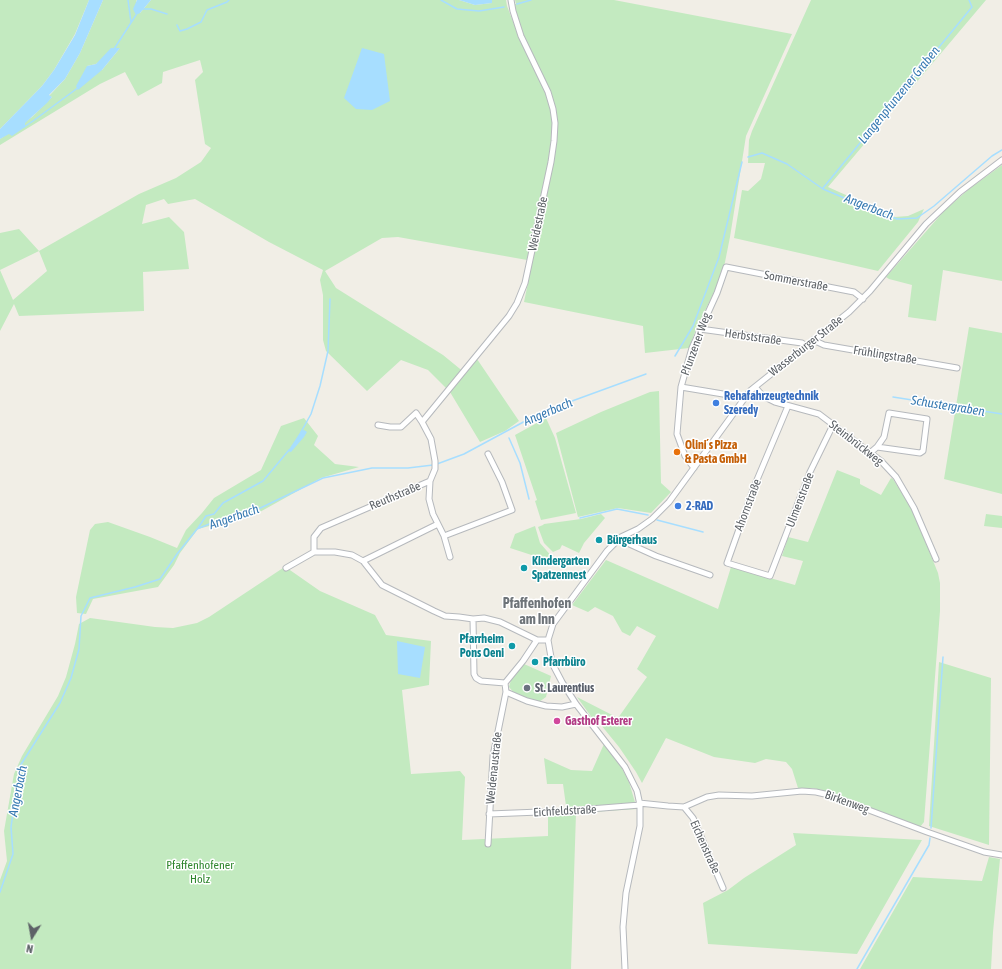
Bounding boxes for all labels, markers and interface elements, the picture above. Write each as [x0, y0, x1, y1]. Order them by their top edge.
water label: Langenpfunzener Graben [855, 43, 943, 147]
water label: Angerbach [842, 190, 896, 224]
street label: Weidestraße [525, 195, 551, 253]
street label: Sommerstraße [763, 268, 829, 294]
street label: Pfunzener Weg [678, 311, 714, 377]
street label: Wasserburger Straße [766, 313, 846, 379]
street label: Herbststraße [724, 326, 782, 348]
street label: Frühlingstraße [852, 343, 918, 367]
place label: Rehafahrzeugtechnik Szeredy [724, 389, 819, 417]
water label: Schustergraben [910, 392, 986, 420]
water label: Angerbach [521, 395, 575, 429]
marker: Rehafahrzeugtechnik Szeredy [711, 398, 721, 408]
street label: Steinbrückweg [826, 417, 886, 469]
place label: Olini´s Pizza & Pasta GmbH [685, 438, 747, 466]
marker: Olini´s Pizza & Pasta GmbH [672, 447, 682, 457]
street label: Ulmenstraße [783, 470, 817, 530]
street label: Ahornstraße [732, 477, 764, 533]
street label: Reuthstraße [367, 479, 423, 513]
place label: 2-RAD [686, 499, 713, 513]
water label: Angerbach [207, 501, 261, 533]
marker: 2-RAD [673, 501, 683, 511]
place label: Bürgerhaus [607, 533, 657, 547]
marker: Bürgerhaus [594, 535, 604, 545]
place label: Kindergarten Spatzennest [532, 554, 589, 582]
marker: Kindergarten Spatzennest [519, 563, 529, 573]
district label: Pfaffenhofen am Inn [503, 596, 571, 628]
place label: Pfarrheim Pons Oeni [459, 632, 504, 660]
marker: Pfarrheim Pons Oeni [507, 641, 517, 651]
place label: Pfarrbüro [543, 655, 586, 669]
marker: Pfarrbüro [530, 657, 540, 667]
place label: St. Laurentius [535, 681, 594, 695]
marker: St. Laurentius [522, 683, 532, 693]
place label: Gasthof Esterer [565, 714, 632, 728]
marker: Gasthof Esterer [552, 716, 562, 726]
street label: Weidenaustraße [483, 731, 505, 805]
water label: Angerbach [5, 764, 31, 818]
street label: Birkenweg [823, 787, 871, 817]
street label: Eichfeldstraße [533, 802, 597, 820]
street label: Eichenstraße [687, 818, 723, 876]
park label: Pfaffenhofener Holz [166, 858, 234, 886]
north arrow [12, 917, 52, 957]
text: N [25, 942, 34, 955]

